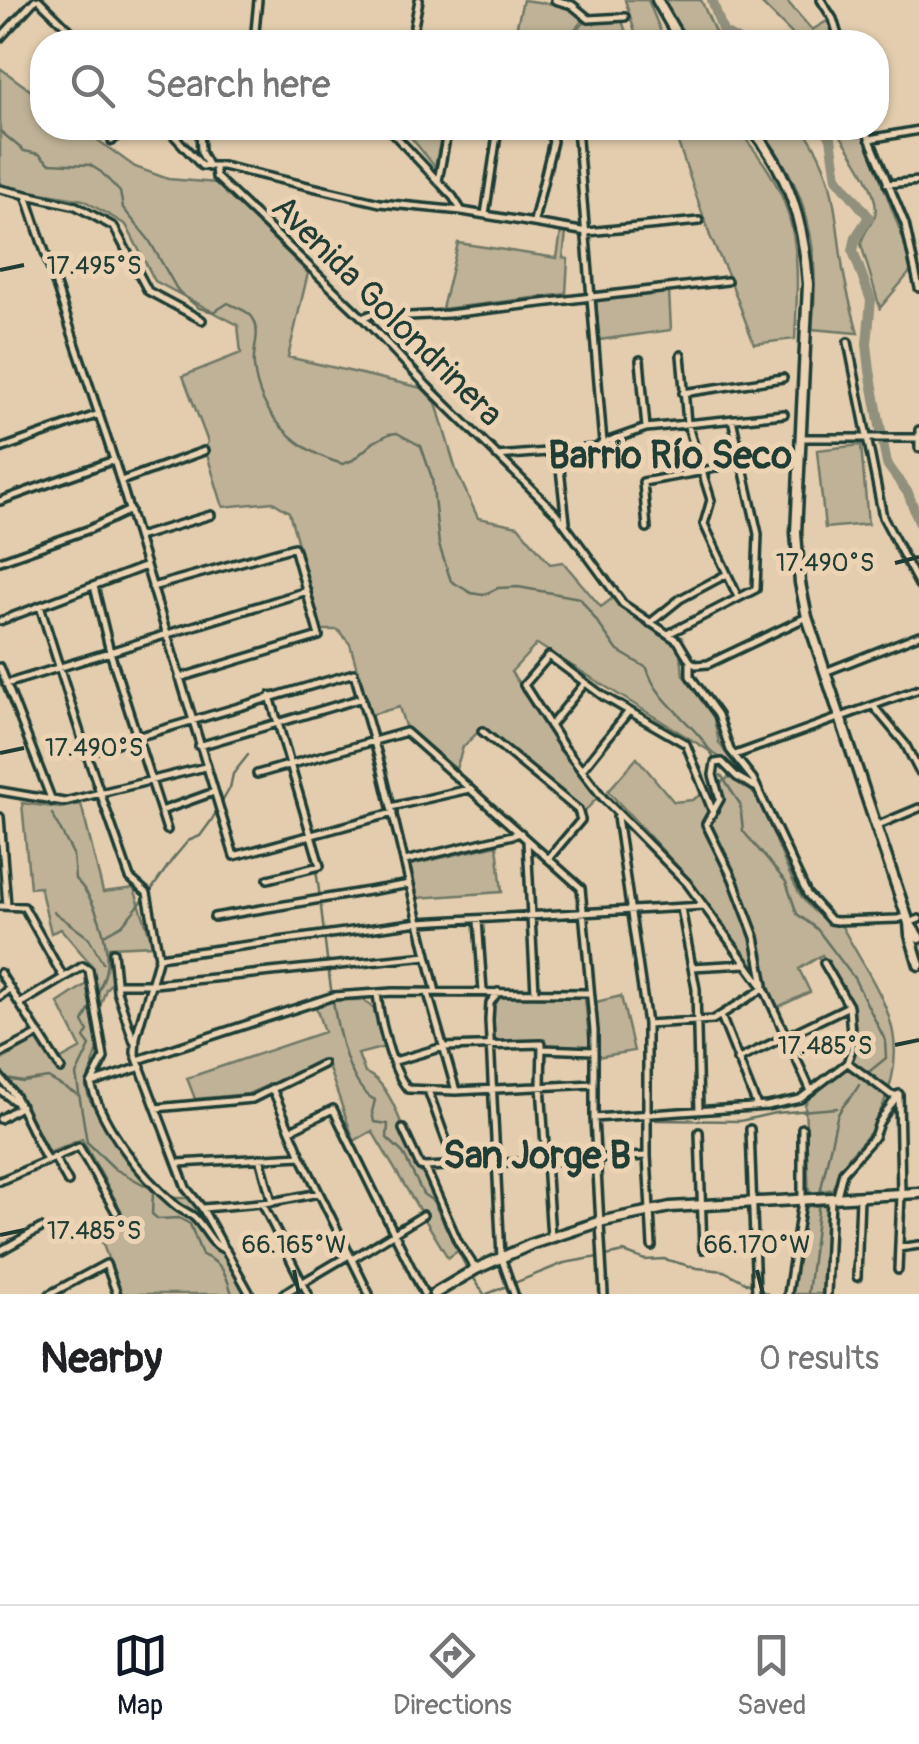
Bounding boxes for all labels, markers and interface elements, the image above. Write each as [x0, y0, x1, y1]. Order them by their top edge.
search box [30, 30, 889, 140]
icon: search [65, 58, 120, 113]
text: Search here [145, 61, 331, 109]
street label: Avenida Golondrinera [262, 186, 512, 436]
text: 17.495°S [47, 251, 141, 282]
district label: Barrio Río Seco [548, 432, 792, 480]
text: 17.490°S [776, 548, 874, 579]
text: 17.490°S [45, 733, 143, 764]
text: 17.485°S [778, 1031, 872, 1062]
district label: San Jorge B [443, 1132, 631, 1180]
text: 17.485°S [47, 1216, 141, 1247]
text: 66.165°W [242, 1230, 346, 1261]
text: 66.170°W [704, 1230, 810, 1261]
text: Nearby [40, 1333, 162, 1385]
text: 0 results [759, 1339, 879, 1379]
tab: Map [113, 1628, 168, 1723]
tab: Directions [393, 1628, 512, 1723]
tab: Saved [737, 1628, 806, 1723]

